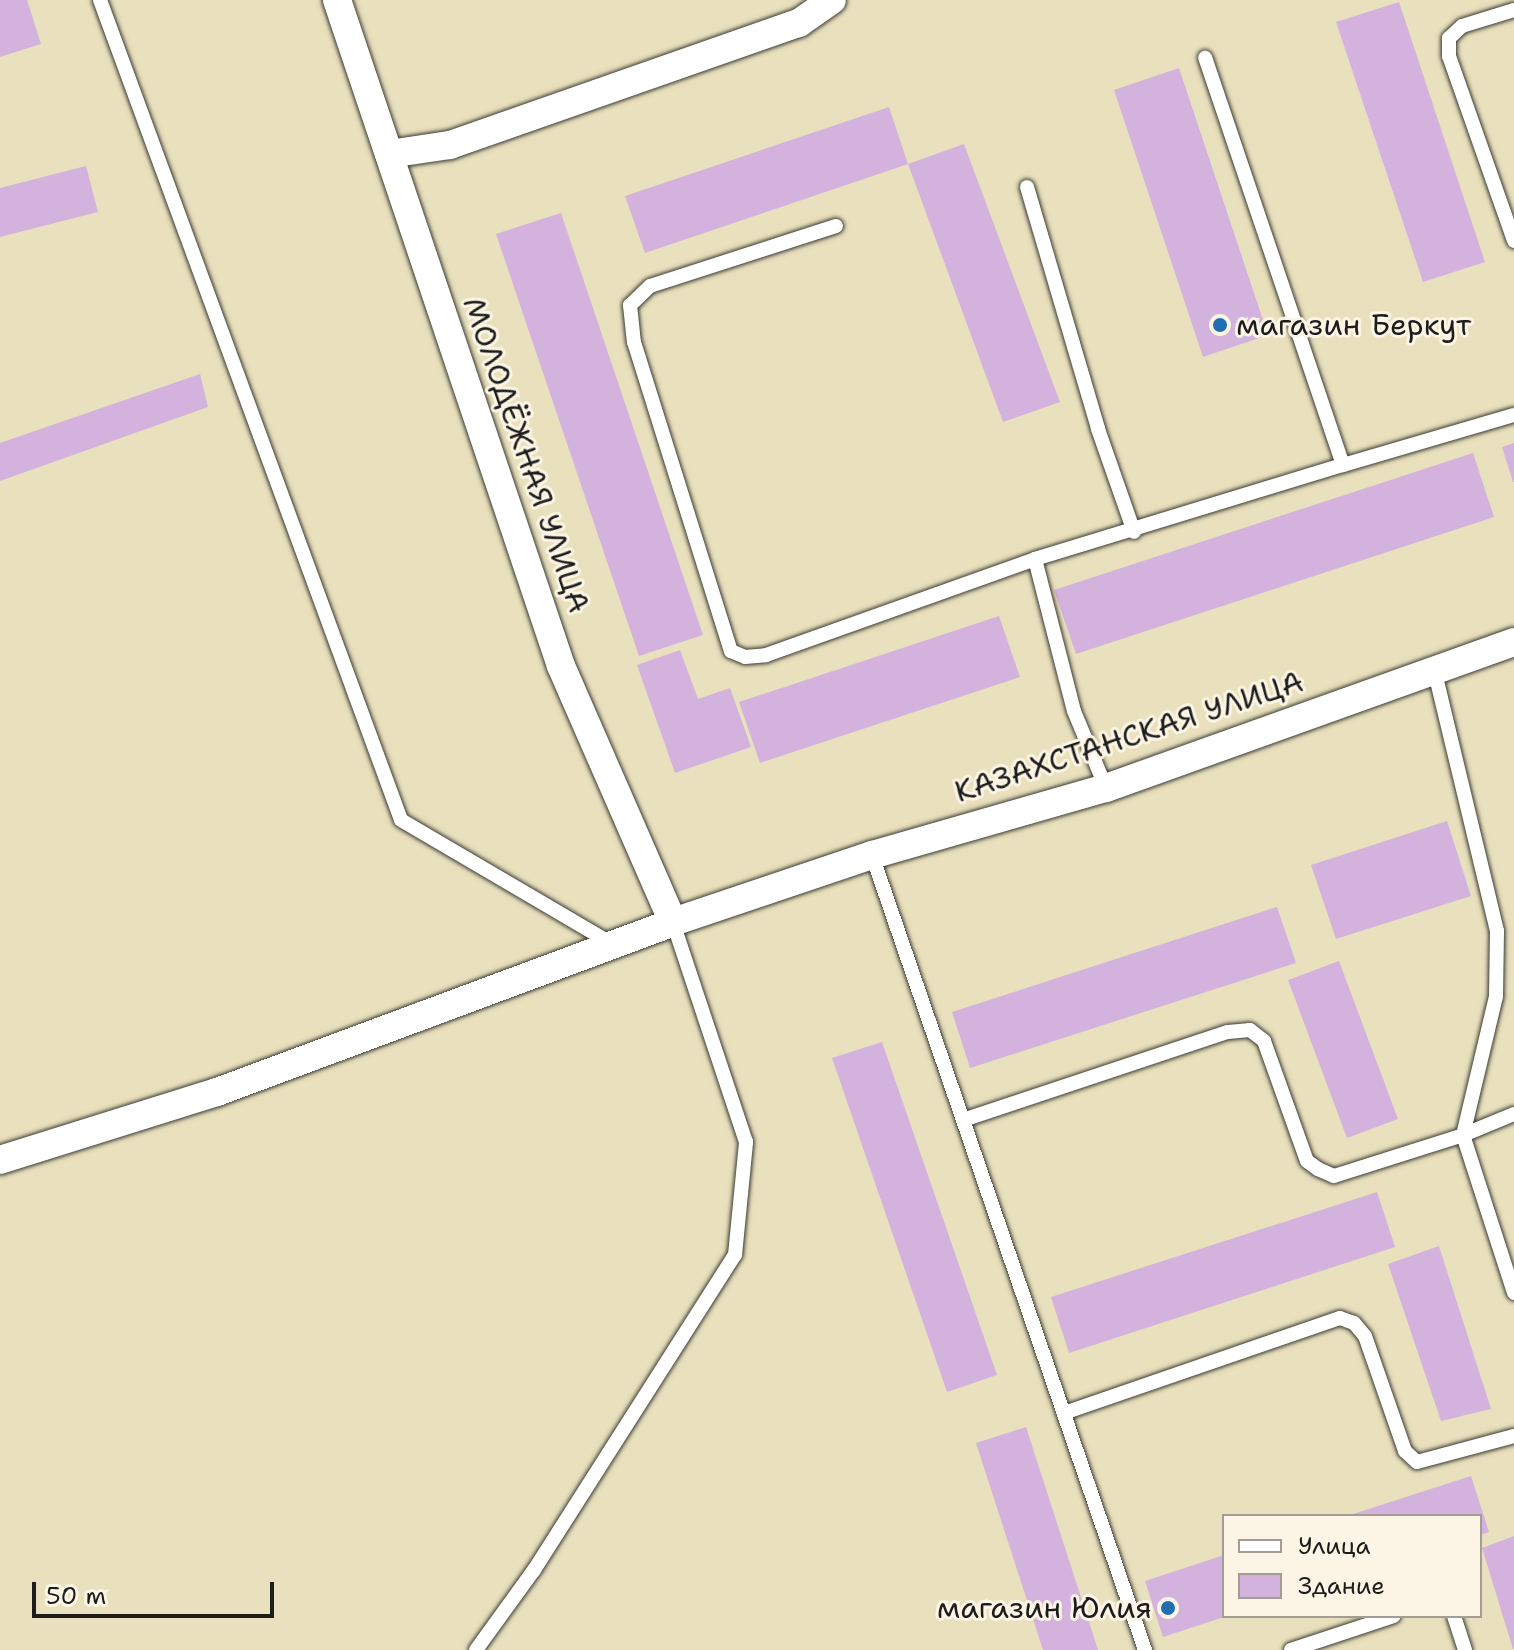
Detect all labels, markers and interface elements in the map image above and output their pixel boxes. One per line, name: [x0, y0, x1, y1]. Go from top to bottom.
street label: МОЛОДЁЖНАЯ УЛИЦА: [455, 292, 597, 618]
place label: магазин Беркут: [1236, 307, 1471, 343]
marker: магазин Беркут: [1211, 316, 1229, 334]
street label: КАЗАХСТАНСКАЯ УЛИЦА: [950, 664, 1308, 810]
legend: [1222, 1514, 1482, 1618]
text: Улица: [1298, 1530, 1371, 1562]
scale bar: [36, 1566, 278, 1616]
text: Здание: [1298, 1570, 1385, 1602]
text: 50 m: [46, 1580, 106, 1612]
place label: магазин Юлия: [937, 1590, 1152, 1626]
marker: магазин Юлия: [1159, 1599, 1177, 1617]

